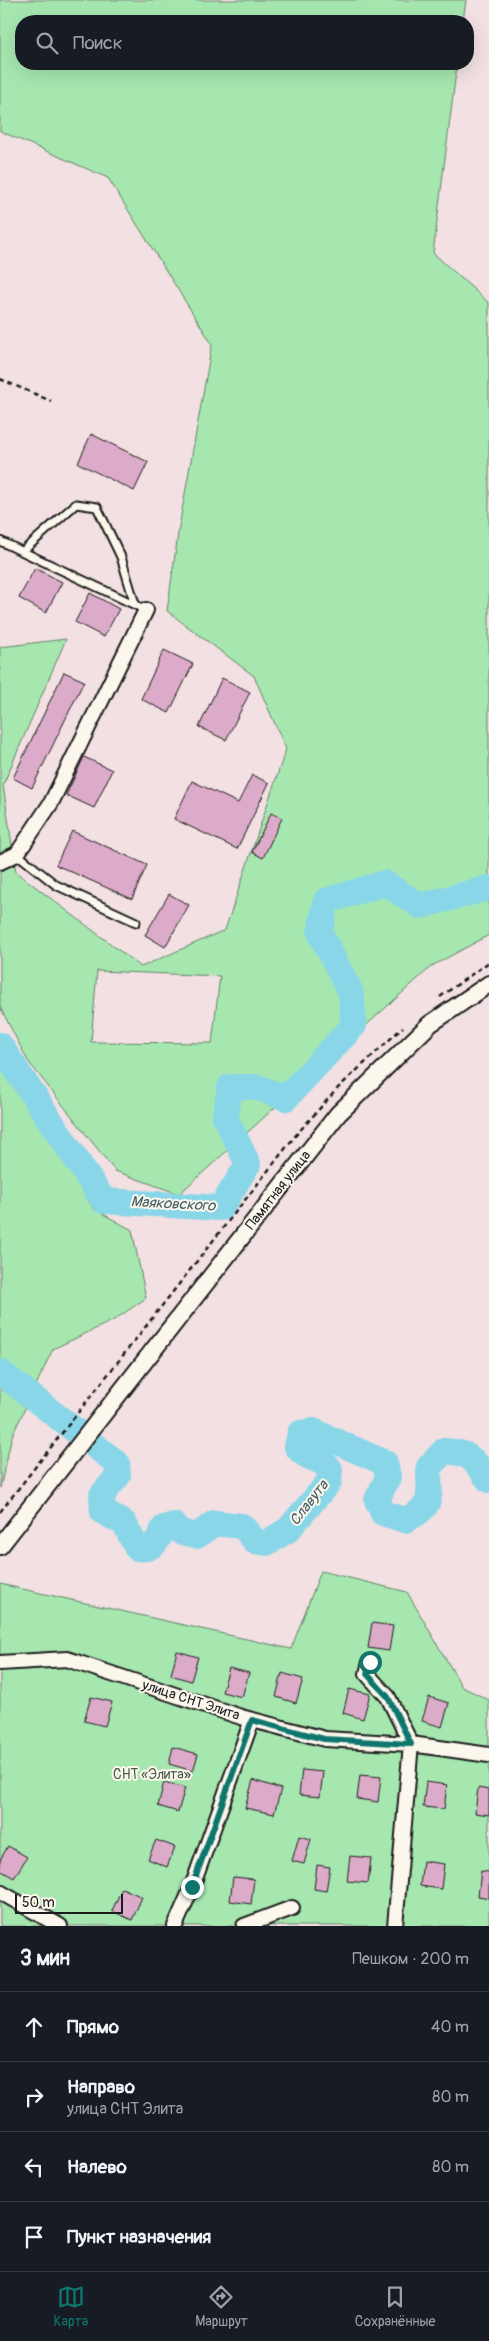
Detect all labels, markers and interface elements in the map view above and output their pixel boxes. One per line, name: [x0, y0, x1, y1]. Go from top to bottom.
search box: [15, 15, 474, 70]
icon: search: [33, 29, 61, 57]
text: Поиск: [73, 31, 123, 55]
street label: Памятная улица: [242, 1147, 314, 1233]
water label: Маяковского: [130, 1192, 217, 1216]
water label: Славута: [285, 1476, 333, 1529]
route start: [359, 1651, 382, 1674]
street label: улица СНТ Элита: [139, 1676, 242, 1724]
park label: СНТ «Элита»: [113, 1766, 191, 1783]
route end: [181, 1876, 204, 1899]
scale bar: [15, 1891, 122, 1914]
text: 50 m: [22, 1894, 55, 1911]
text: 3 мин: [20, 1945, 70, 1972]
text: Пешком · 200 m: [352, 1949, 469, 1969]
icon: ahead: [20, 2013, 48, 2041]
text: Прямо: [67, 2015, 119, 2039]
text: 40 m: [431, 2017, 469, 2037]
text: Направо: [67, 2075, 135, 2099]
icon: right: [20, 2083, 48, 2111]
text: 80 m: [432, 2087, 469, 2107]
text: улица СНТ Элита: [67, 2099, 183, 2119]
icon: left: [20, 2153, 48, 2181]
text: Налево: [67, 2155, 127, 2179]
text: 80 m: [432, 2157, 469, 2177]
icon: arrive: [20, 2223, 48, 2251]
text: Пункт назначения: [67, 2225, 211, 2249]
tab: Карта: [53, 2283, 88, 2330]
tab: Маршрут: [195, 2283, 248, 2330]
tab: Сохранённые: [355, 2283, 436, 2330]

